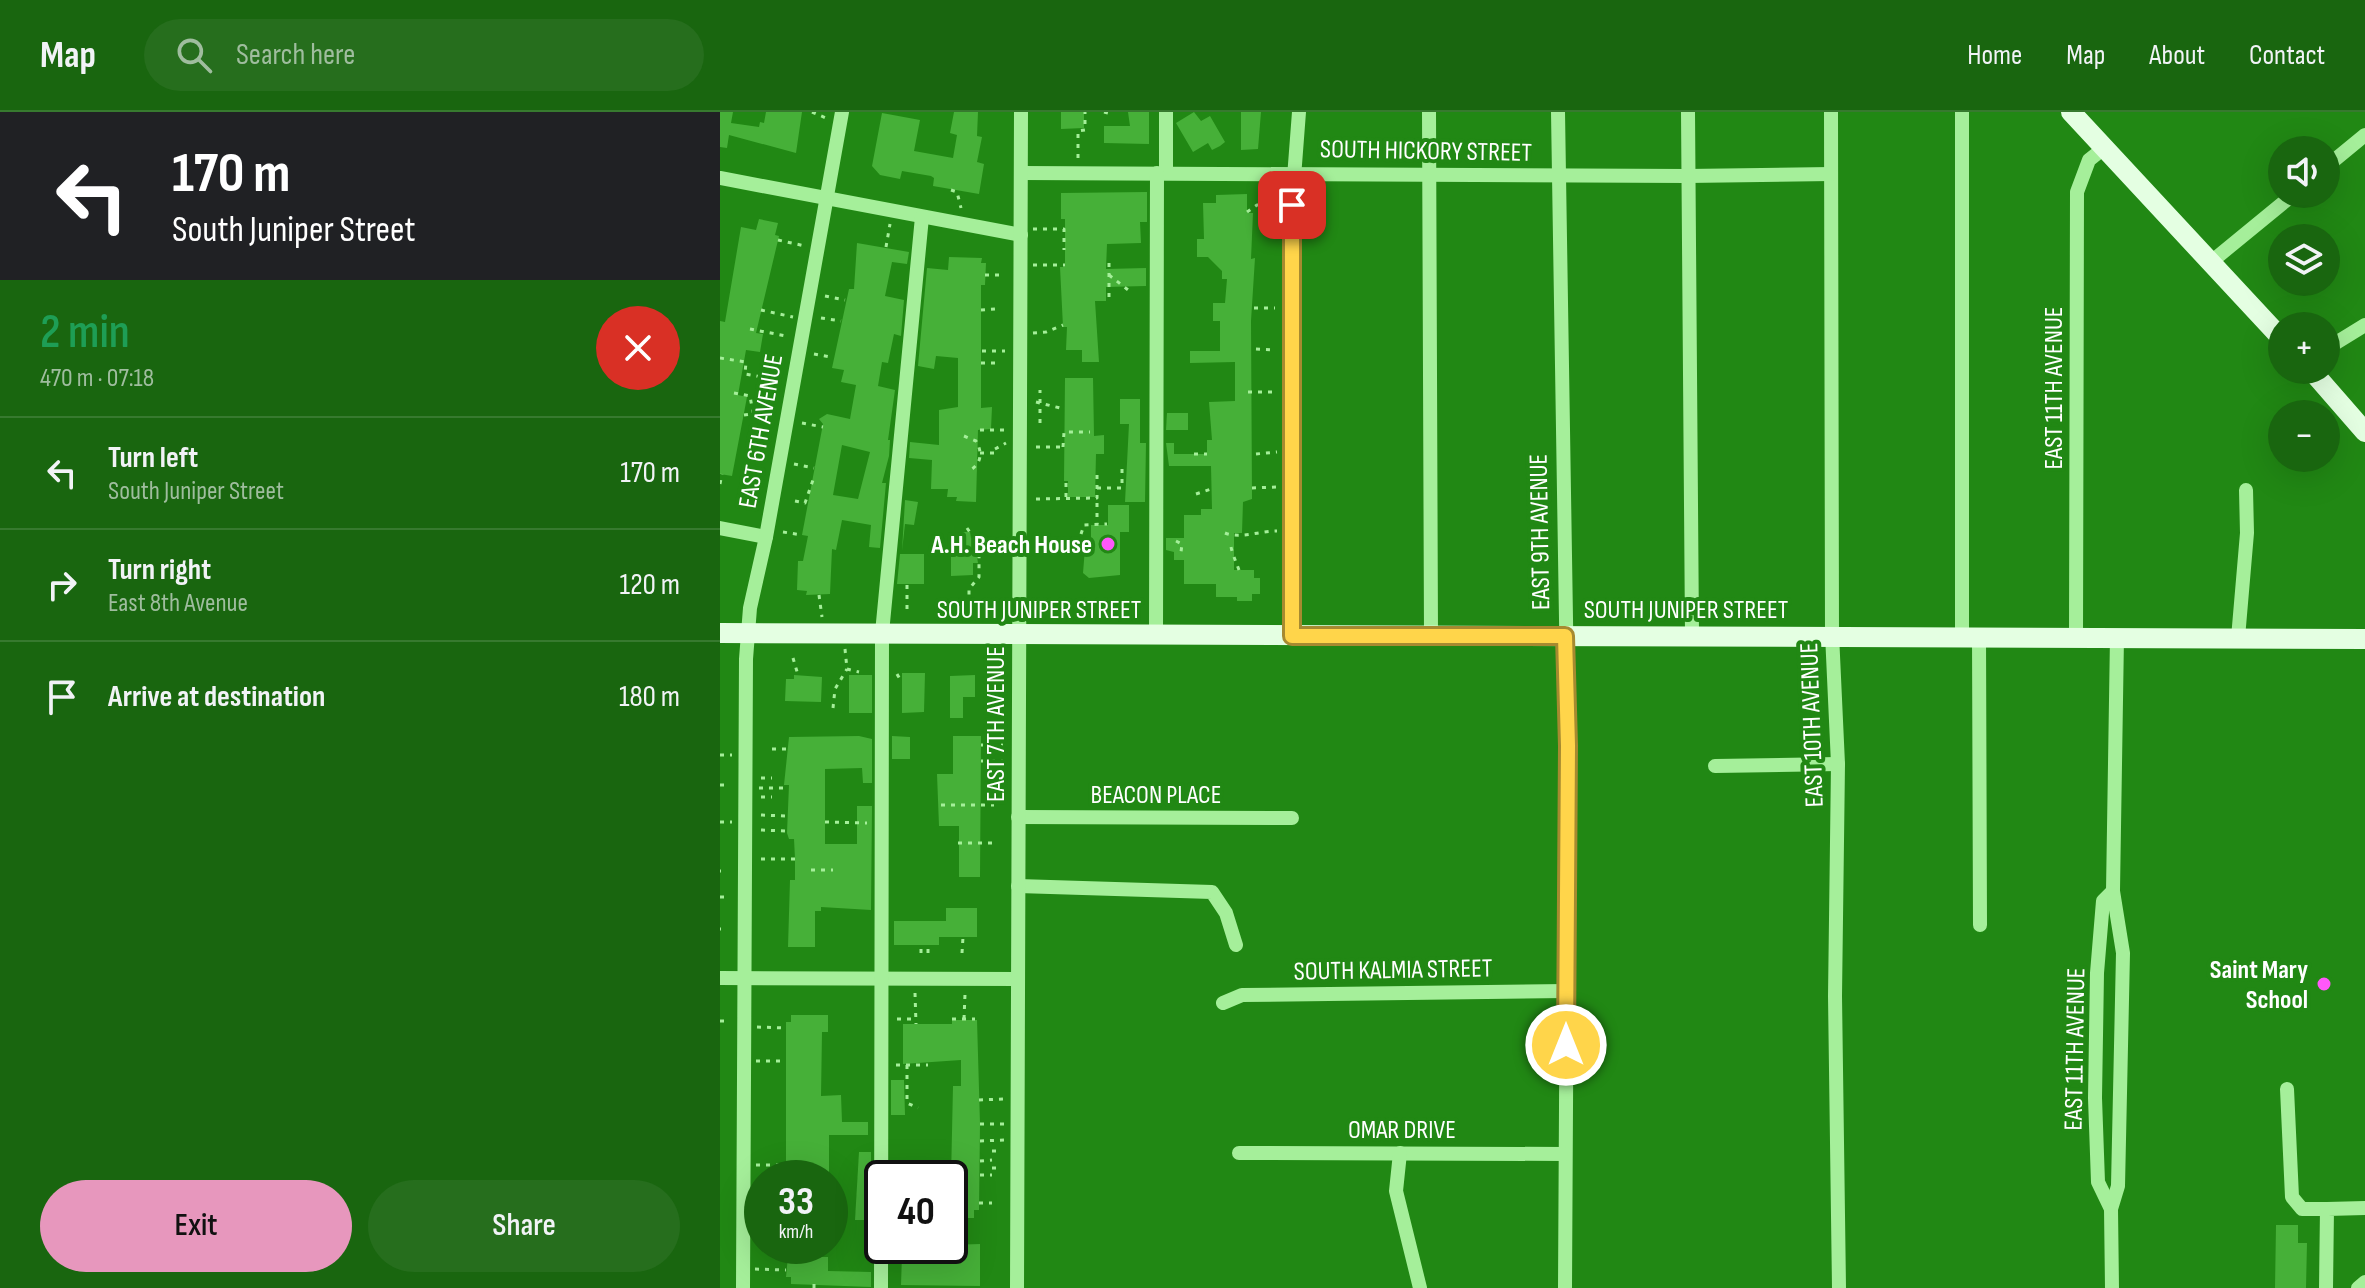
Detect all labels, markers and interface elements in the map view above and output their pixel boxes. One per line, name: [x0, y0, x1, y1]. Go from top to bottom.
search box: [144, 19, 704, 91]
text: Map: [40, 33, 96, 78]
icon: search: [172, 33, 216, 77]
text: Search here: [236, 37, 355, 73]
text: Home: [1967, 39, 2022, 72]
text: Map: [2066, 39, 2105, 72]
text: About: [2149, 39, 2205, 72]
text: Contact: [2249, 39, 2325, 72]
street label: SOUTH HICKORY STREET: [1320, 134, 1532, 169]
map controls: [2268, 136, 2340, 472]
button: sound: [2268, 136, 2340, 208]
text: 170 m: [172, 141, 290, 208]
icon: left: [40, 144, 144, 248]
pin: [1258, 171, 1326, 239]
icon: arrive: [1270, 183, 1314, 227]
text: South Juniper Street: [172, 209, 415, 252]
button: layers: [2268, 224, 2340, 296]
text: 2 min: [40, 304, 130, 361]
button: close: [596, 306, 680, 390]
street label: EAST 11TH AVENUE: [2039, 307, 2070, 470]
button: +: [2268, 312, 2340, 384]
street label: EAST 6TH AVENUE: [733, 352, 790, 511]
text: 470 m · 07:18: [40, 363, 154, 394]
button: −: [2268, 400, 2340, 472]
text: Turn left: [108, 440, 198, 476]
icon: left: [40, 451, 84, 495]
street label: EAST 9TH AVENUE: [1524, 454, 1557, 610]
text: 170 m: [620, 455, 680, 491]
text: South Juniper Street: [108, 476, 284, 507]
place label: A.H. Beach House: [930, 530, 1092, 561]
marker: A.H. Beach House: [1099, 535, 1117, 553]
text: Turn right: [108, 552, 211, 588]
icon: right: [40, 563, 84, 607]
text: 120 m: [619, 567, 680, 603]
text: East 8th Avenue: [108, 588, 248, 619]
street label: SOUTH JUNIPER STREET: [937, 595, 1141, 626]
street label: SOUTH JUNIPER STREET: [1584, 595, 1788, 626]
street label: EAST 10TH AVENUE: [1794, 642, 1831, 808]
street label: EAST 7TH AVENUE: [981, 646, 1012, 802]
icon: arrive: [40, 675, 84, 719]
text: Arrive at destination: [108, 679, 325, 715]
text: 180 m: [619, 679, 680, 715]
street label: BEACON PLACE: [1091, 780, 1221, 811]
street label: SOUTH KALMIA STREET: [1293, 953, 1493, 988]
place label: Saint Mary School: [2210, 955, 2308, 1016]
street label: EAST 11TH AVENUE: [2059, 967, 2092, 1131]
marker: Saint Mary School: [2315, 975, 2333, 993]
position arrow: [1524, 1003, 1608, 1087]
street label: OMAR DRIVE: [1348, 1115, 1456, 1146]
speed limit sign: 40: [864, 1160, 968, 1264]
text: 33: [778, 1178, 814, 1226]
button: Exit: [40, 1180, 352, 1272]
button: Share: [368, 1180, 680, 1272]
text: km/h: [779, 1220, 813, 1244]

